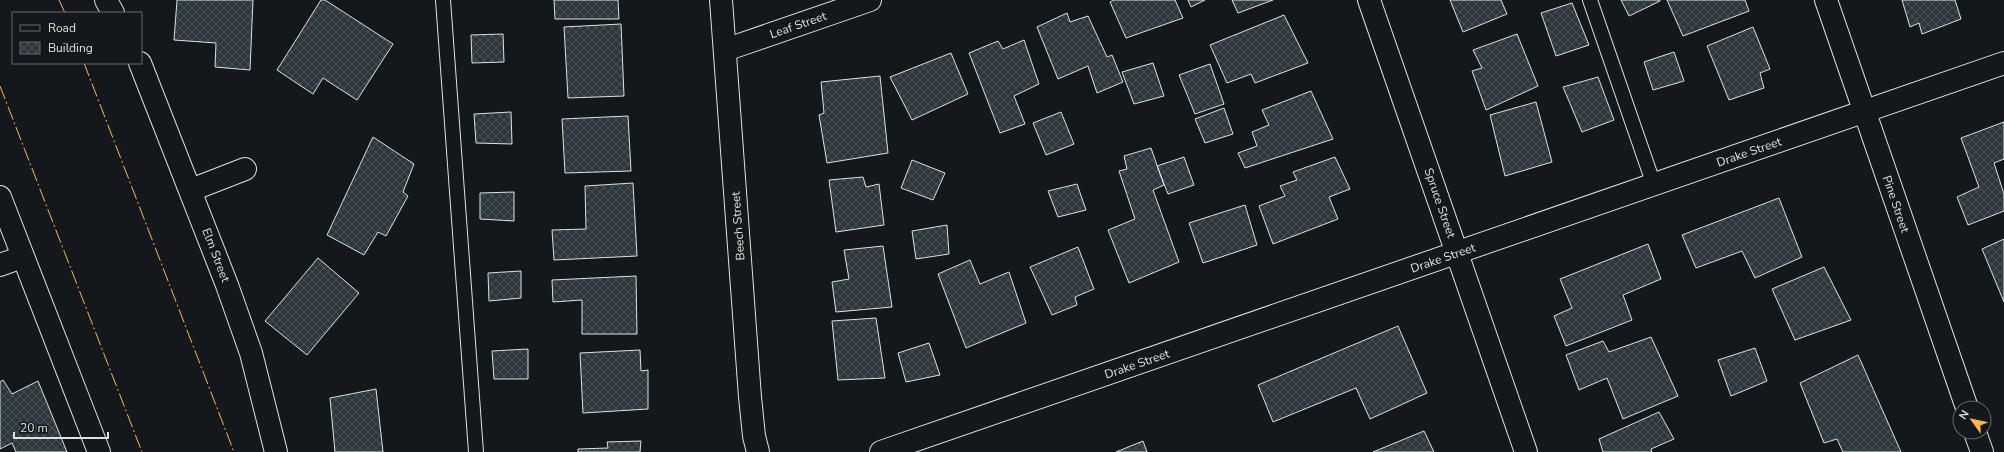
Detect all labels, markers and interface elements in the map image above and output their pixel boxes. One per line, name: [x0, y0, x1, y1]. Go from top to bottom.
street label: Leaf Street: [767, 8, 829, 42]
legend: [12, 12, 142, 64]
text: Road: [48, 20, 76, 36]
text: Building: [48, 40, 93, 56]
street label: Drake Street: [1714, 133, 1784, 171]
street label: Spruce Street: [1421, 166, 1460, 241]
street label: Pine Street: [1879, 173, 1913, 235]
street label: Beech Street: [728, 190, 748, 261]
street label: Elm Street: [198, 226, 234, 285]
street label: Drake Street: [1408, 239, 1478, 277]
street label: Drake Street: [1102, 345, 1172, 383]
north arrow: [1952, 400, 1992, 440]
text: N: [1956, 407, 1973, 422]
scale bar: [14, 414, 108, 440]
text: 20 m: [20, 420, 48, 436]

